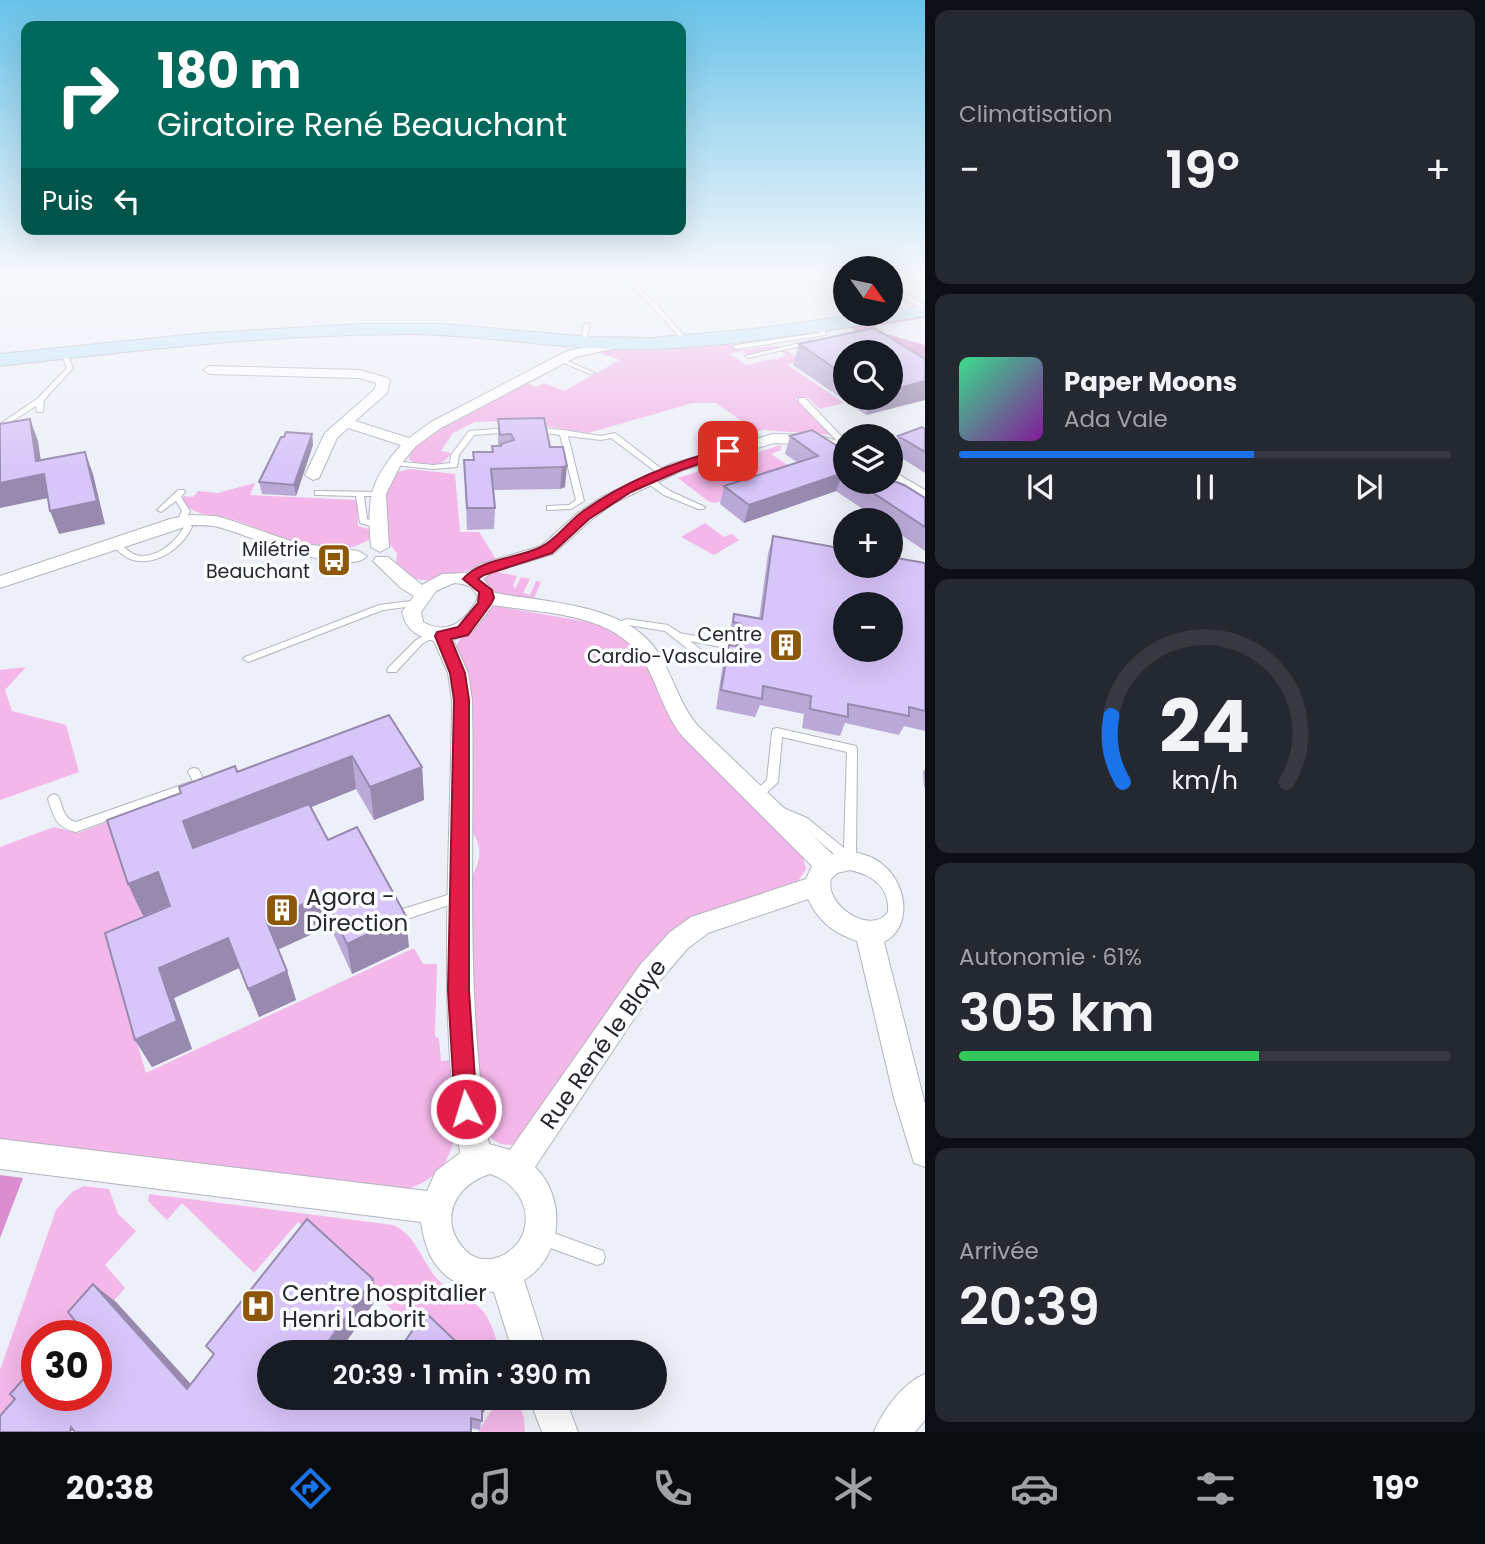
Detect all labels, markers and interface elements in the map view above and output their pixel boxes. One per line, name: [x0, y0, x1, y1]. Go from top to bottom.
text: 180 m: [157, 37, 301, 105]
icon: right: [42, 49, 133, 140]
text: Climatisation: [959, 98, 1112, 130]
text: Giratoire René Beauchant: [157, 102, 567, 147]
text: 19°: [1165, 133, 1240, 206]
text: −: [959, 143, 980, 196]
text: +: [1425, 143, 1451, 196]
icon: left: [108, 182, 146, 220]
text: Puis: [42, 183, 94, 219]
north arrow: [833, 256, 903, 326]
map controls: [833, 256, 903, 662]
button: search: [833, 340, 903, 410]
text: Paper Moons: [1064, 364, 1237, 400]
text: Ada Vale: [1064, 403, 1168, 435]
pin: [698, 421, 758, 481]
button: layers: [833, 424, 903, 494]
icon: arrive: [709, 432, 747, 470]
icon: previous: [1022, 468, 1060, 506]
icon: pause: [1186, 468, 1224, 506]
icon: next: [1350, 468, 1388, 506]
button: +: [833, 508, 903, 578]
place label: Milétrie Beauchant: [206, 536, 310, 585]
bus stop icon: Milétrie Beauchant: [315, 541, 353, 579]
button: −: [833, 592, 903, 662]
place label: Centre Cardio-Vasculaire: [587, 621, 762, 670]
building icon: Centre Cardio-Vasculaire: [767, 626, 805, 664]
text: 24: [1160, 676, 1250, 777]
text: km/h: [1172, 763, 1238, 798]
place label: Agora - Direction: [306, 881, 408, 939]
building icon: Agora - Direction: [263, 891, 301, 929]
text: Autonomie · 61%: [959, 941, 1142, 973]
street label: Rue René le Blaye: [532, 952, 674, 1136]
text: 305 km: [959, 976, 1154, 1049]
position arrow: [429, 1072, 503, 1146]
text: Arrivée: [959, 1235, 1039, 1267]
text: 20:39: [959, 1270, 1100, 1343]
place label: Centre hospitalier Henri Laborit: [282, 1277, 487, 1335]
hospital icon: Centre hospitalier Henri Laborit: [239, 1287, 277, 1325]
speed limit sign: 30: [21, 1320, 112, 1411]
text: 20:39 · 1 min · 390 m: [333, 1357, 591, 1393]
icon: directions: [286, 1464, 335, 1513]
icon: music: [467, 1464, 516, 1513]
icon: phone: [648, 1464, 697, 1513]
icon: climate: [829, 1464, 878, 1513]
icon: car: [1010, 1464, 1059, 1513]
icon: filters: [1191, 1464, 1240, 1513]
text: 20:38: [66, 1465, 154, 1510]
text: 19°: [1372, 1465, 1419, 1510]

